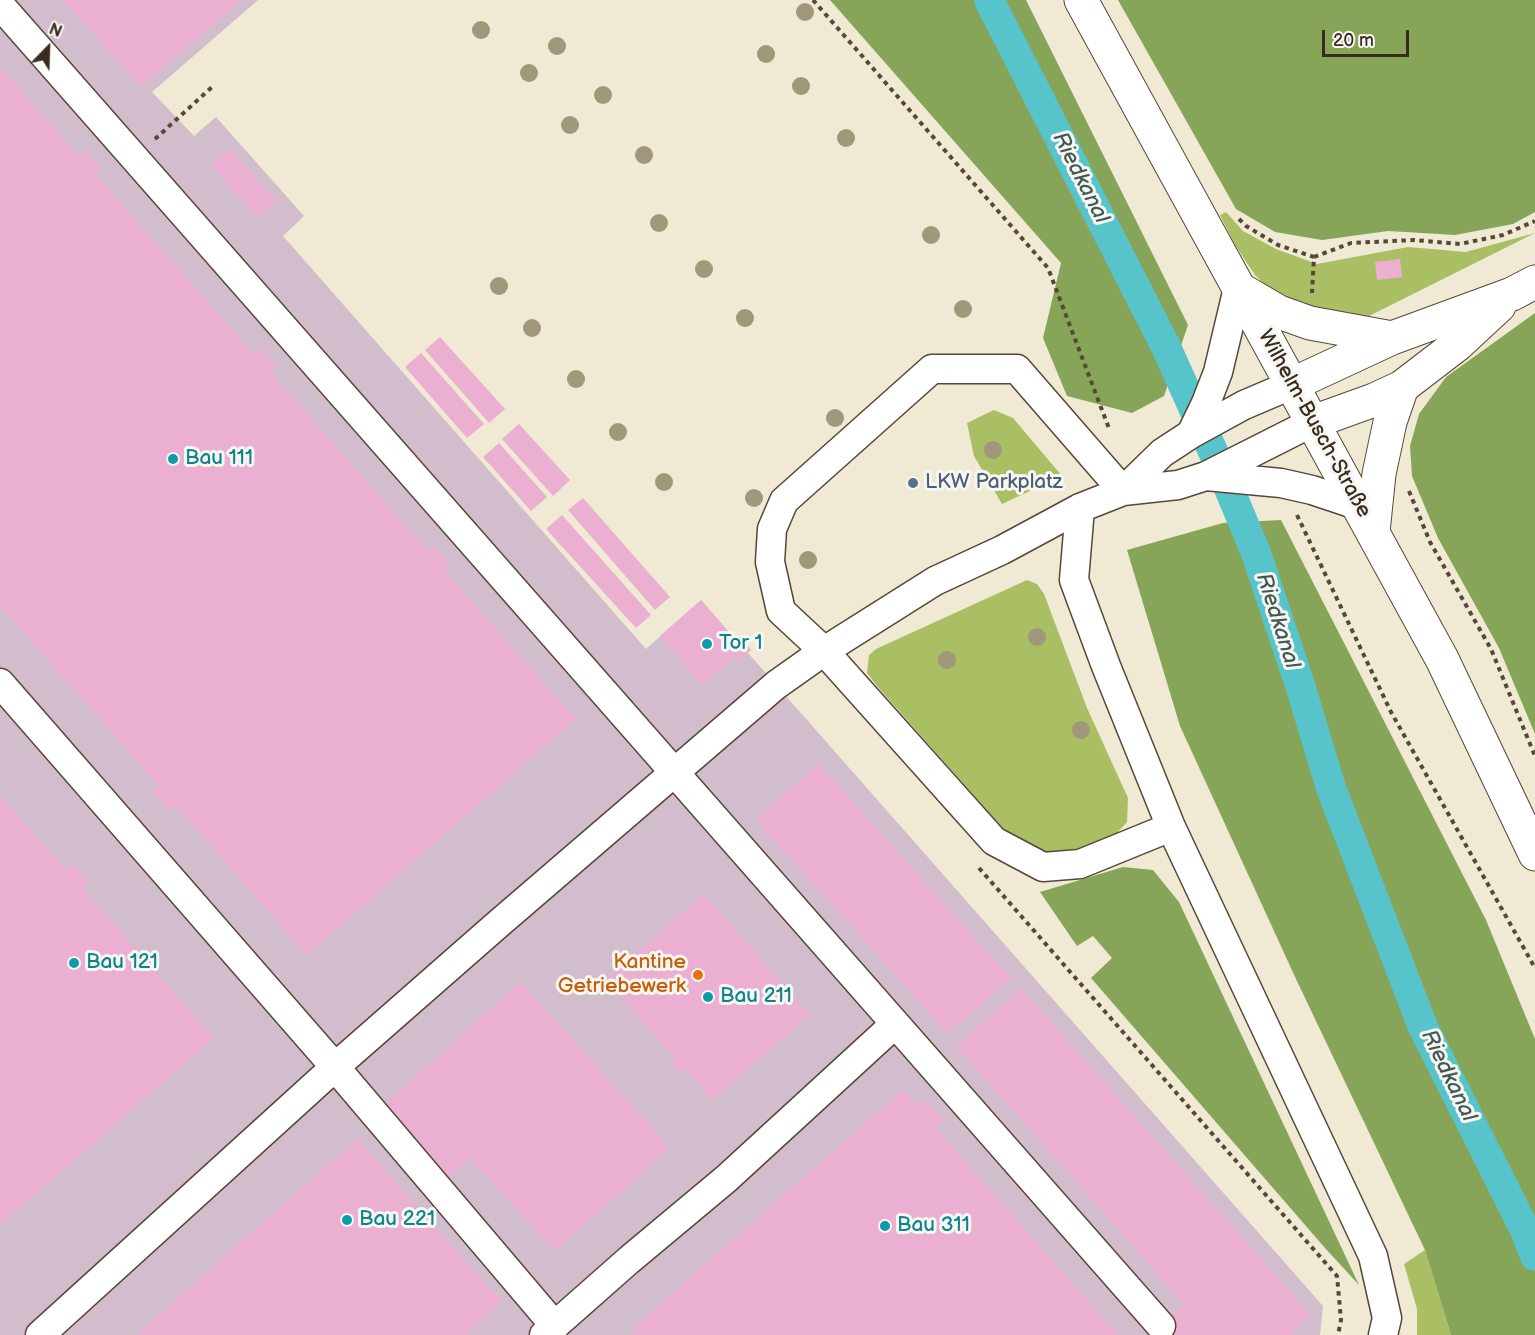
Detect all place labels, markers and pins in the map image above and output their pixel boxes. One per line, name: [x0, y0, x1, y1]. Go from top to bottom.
place label: Bau 111: [185, 446, 253, 472]
marker: Bau 111: [166, 452, 180, 466]
place label: LKW Parkplatz: [925, 470, 1063, 496]
marker: LKW Parkplatz: [906, 476, 920, 490]
place label: Tor 1: [719, 631, 763, 657]
marker: Tor 1: [700, 637, 714, 651]
place label: Bau 121: [86, 950, 158, 976]
place label: Kantine Getriebewerk: [558, 950, 686, 1000]
marker: Bau 121: [67, 956, 81, 970]
marker: Kantine Getriebewerk: [691, 968, 705, 982]
place label: Bau 211: [720, 984, 792, 1010]
marker: Bau 211: [701, 990, 715, 1004]
place label: Bau 221: [359, 1207, 435, 1233]
marker: Bau 221: [340, 1213, 354, 1227]
place label: Bau 311: [897, 1213, 970, 1239]
marker: Bau 311: [878, 1219, 892, 1233]

